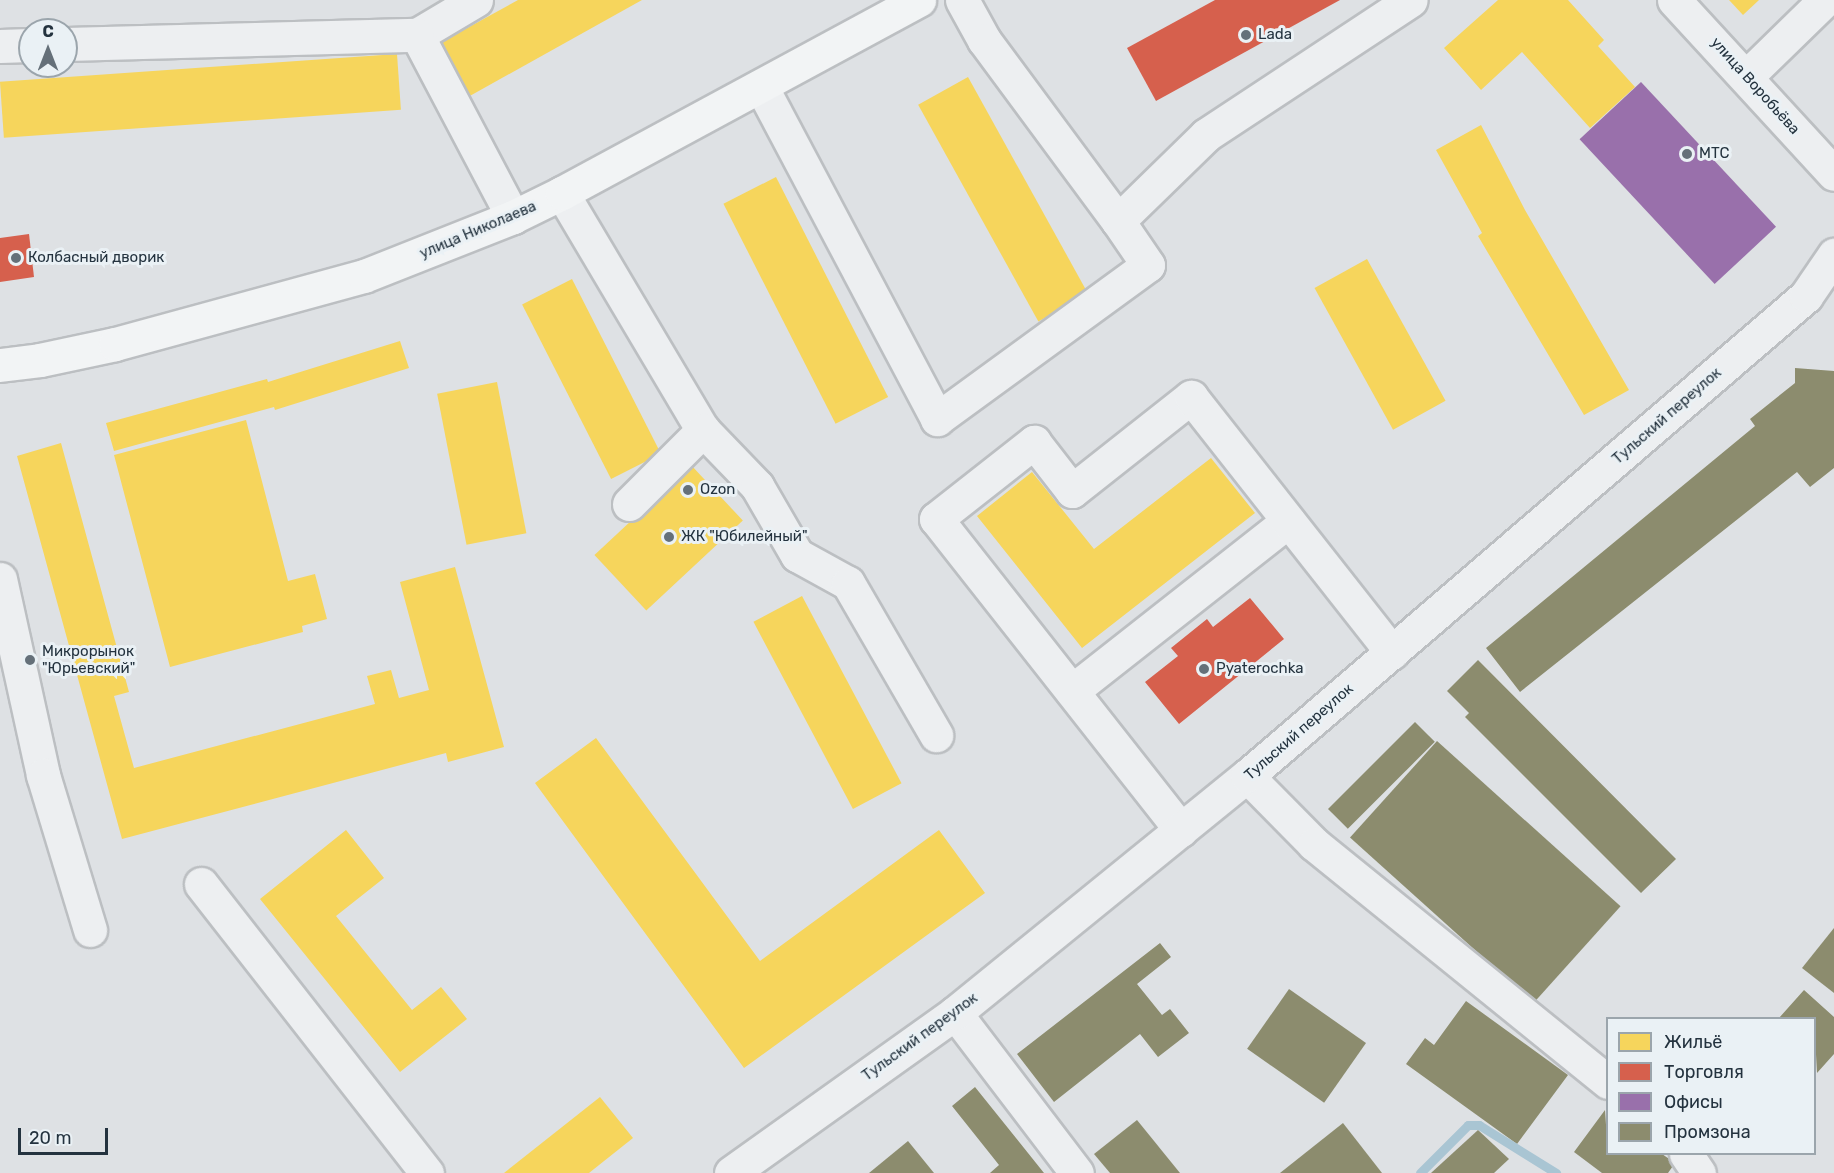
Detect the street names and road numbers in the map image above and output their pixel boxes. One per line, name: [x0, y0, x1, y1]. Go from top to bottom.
street label: улица Воробьёва: [1707, 34, 1803, 138]
street label: улица Николаева: [417, 197, 539, 263]
street label: Тульский переулок: [1609, 364, 1725, 468]
street label: Тульский переулок: [1241, 680, 1357, 784]
street label: Тульский переулок: [859, 989, 981, 1085]

